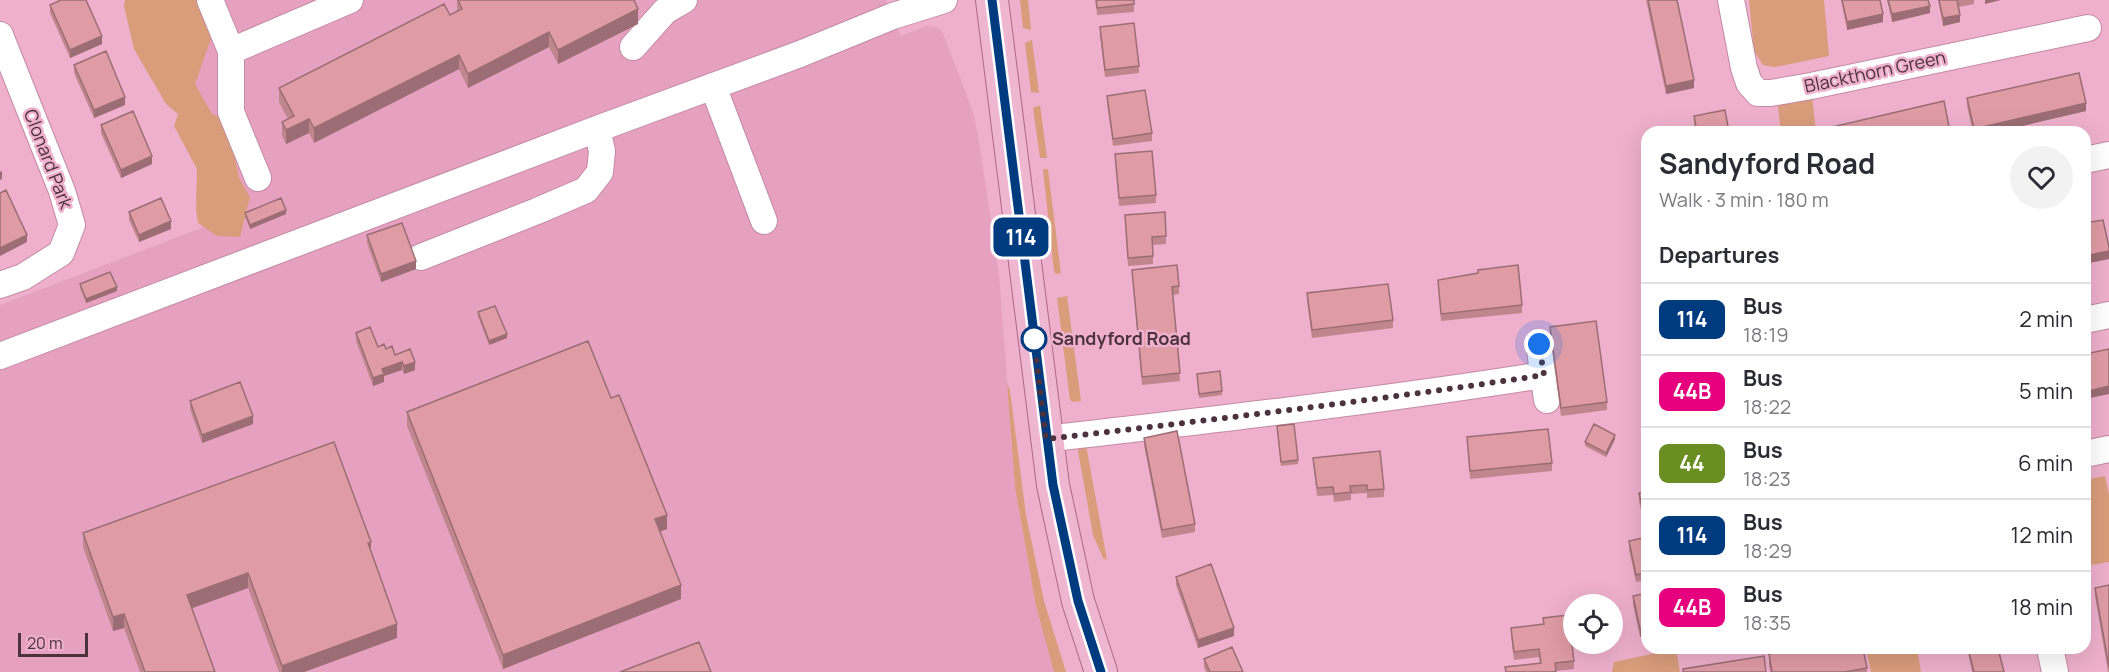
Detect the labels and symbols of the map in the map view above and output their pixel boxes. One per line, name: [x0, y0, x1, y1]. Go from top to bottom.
street label: Blackthorn Green: [1802, 44, 1948, 98]
street label: Clonard Park: [19, 105, 79, 213]
line badge: 114: [986, 218, 1056, 256]
marker: Sandyford Road: [1021, 326, 1047, 352]
place label: Sandyford Road: [1052, 326, 1191, 350]
your location: [1524, 329, 1554, 359]
scale bar: [18, 630, 88, 658]

